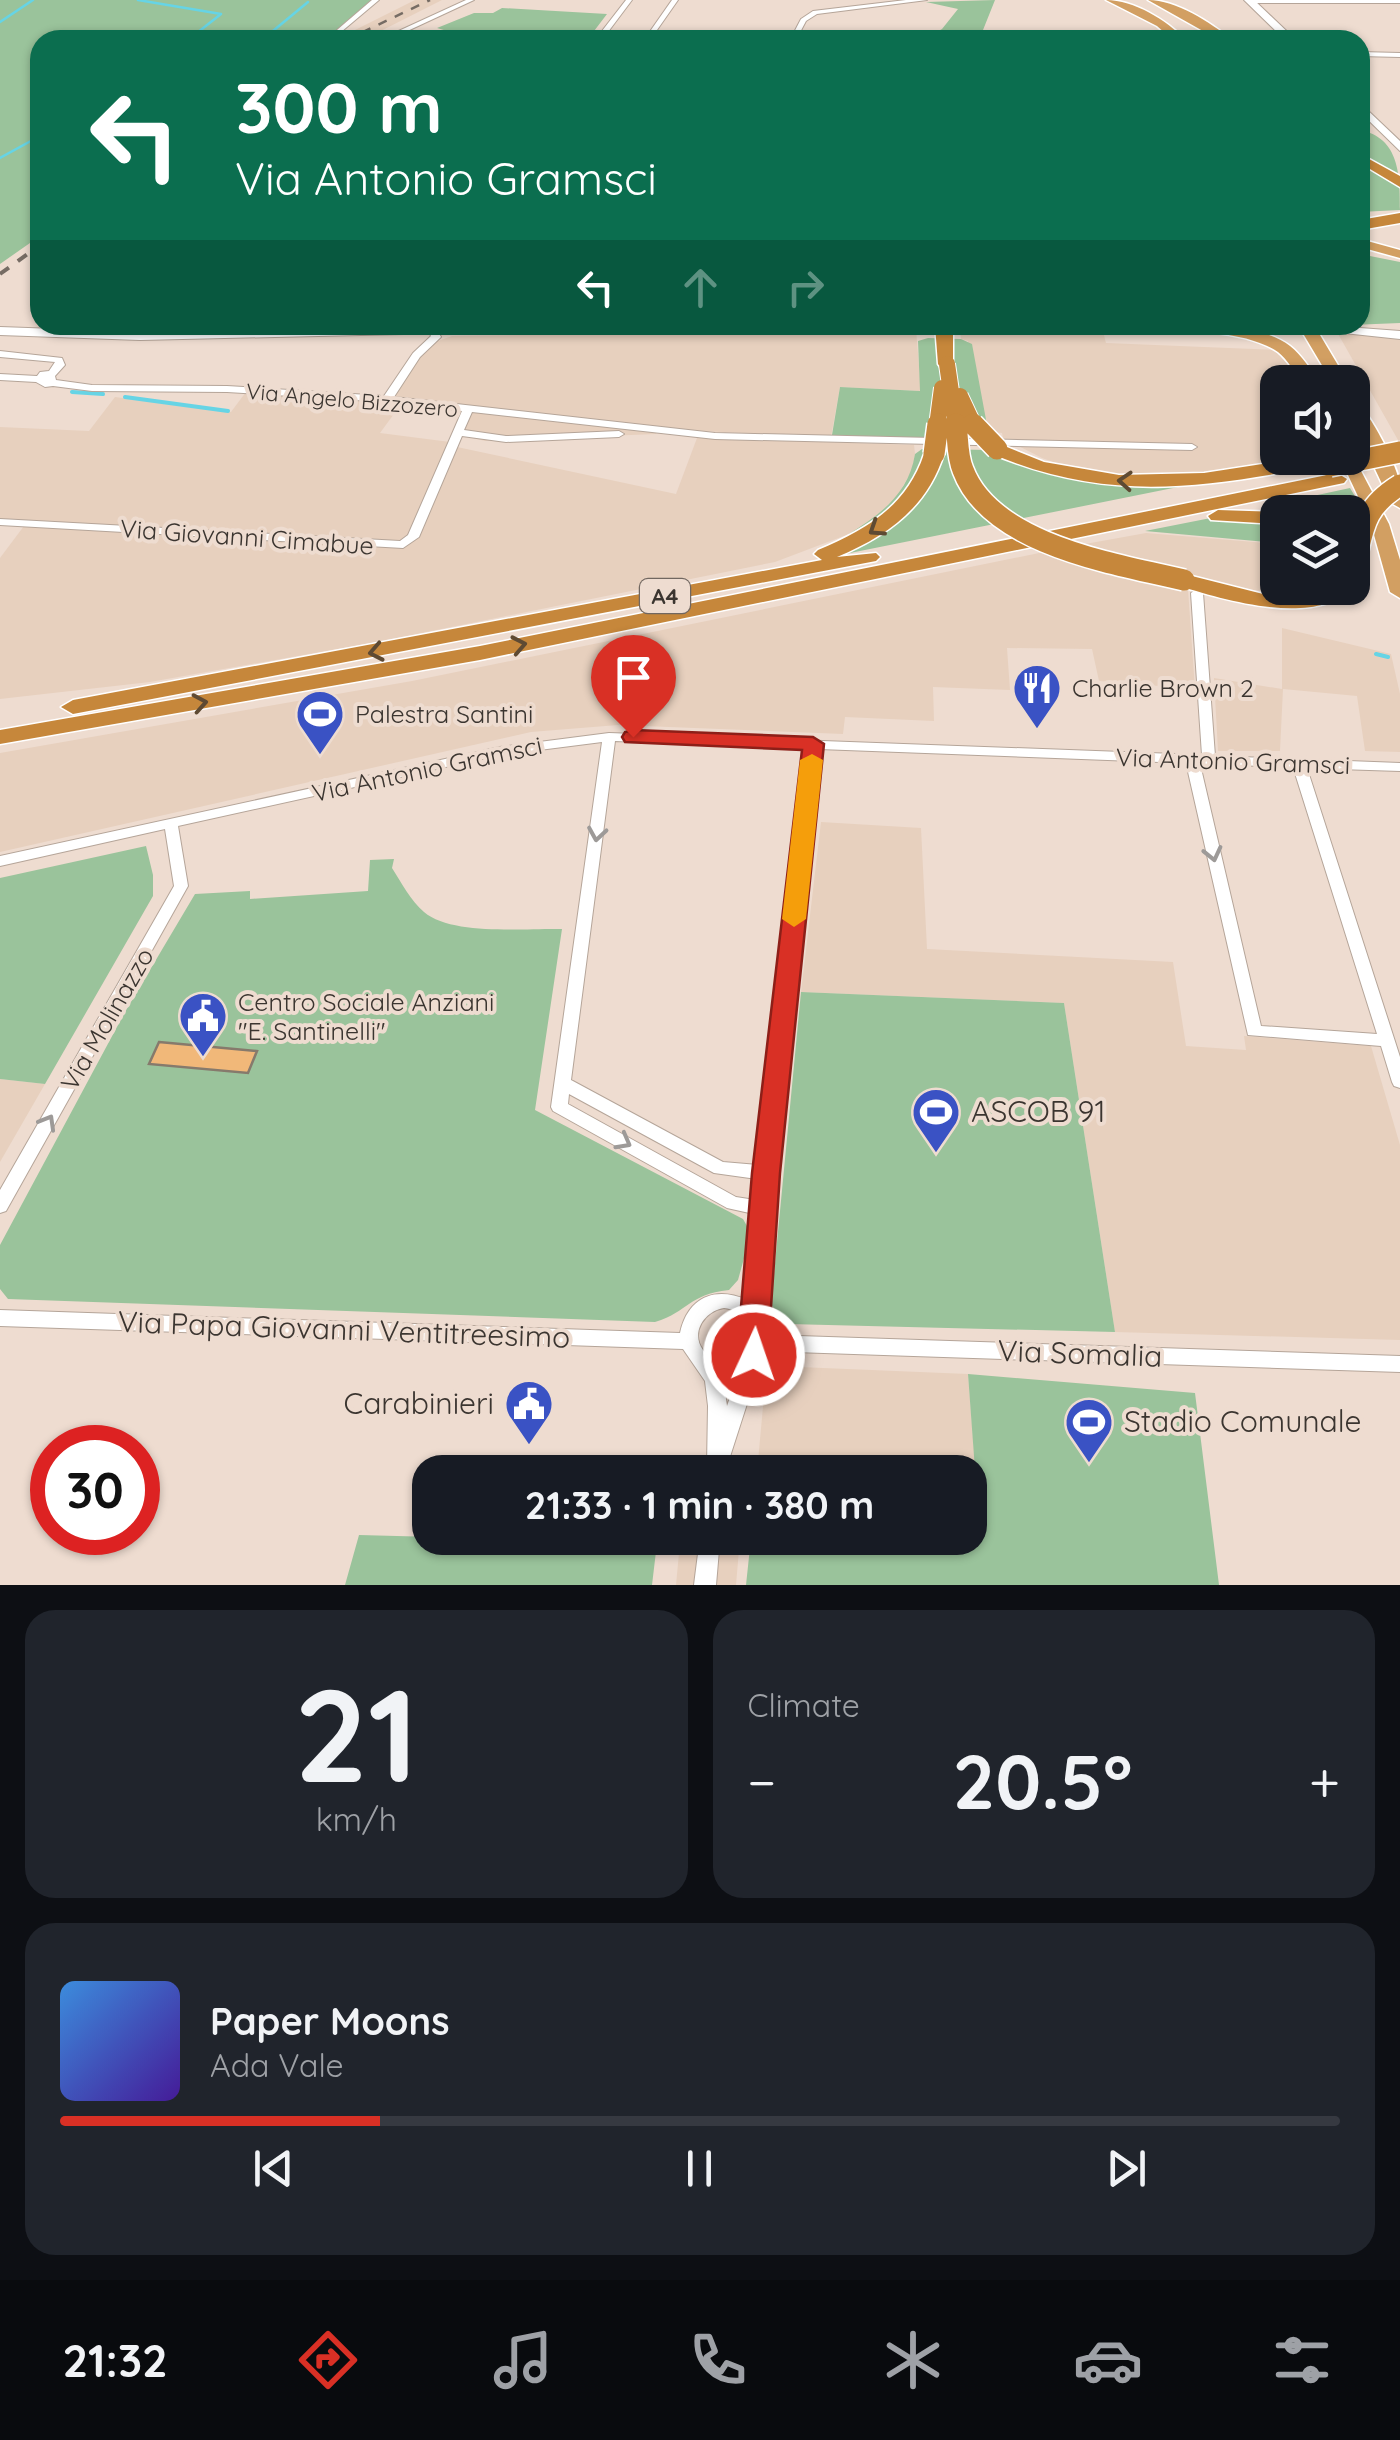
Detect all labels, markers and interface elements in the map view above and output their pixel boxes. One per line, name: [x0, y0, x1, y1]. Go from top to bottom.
text: 300 m: [235, 63, 443, 151]
icon: left: [70, 70, 200, 200]
text: Via Antonio Gramsci: [235, 150, 657, 206]
icon: left: [568, 260, 623, 315]
icon: ahead: [673, 260, 728, 315]
icon: right: [778, 260, 833, 315]
map controls: [1260, 365, 1370, 605]
button: sound: [1260, 365, 1370, 475]
street label: Via Angelo Bizzozero: [245, 377, 459, 423]
one-way arrow: [1117, 471, 1133, 492]
button: layers: [1260, 495, 1370, 605]
street label: Via Giovanni Cimabue: [119, 512, 375, 561]
one-way arrow: [869, 516, 887, 535]
road number: A4: [640, 579, 690, 613]
pin: [591, 635, 676, 738]
one-way arrow: [511, 636, 528, 657]
one-way arrow: [367, 641, 384, 662]
icon: arrive: [606, 650, 661, 705]
restaurant icon: Charlie Brown 2: [1011, 662, 1063, 730]
place label: Charlie Brown 2: [1072, 672, 1254, 703]
sports icon: Palestra Santini: [294, 688, 346, 756]
one-way arrow: [191, 693, 208, 714]
place label: Palestra Santini: [355, 698, 533, 729]
street label: Via Antonio Gramsci: [309, 729, 545, 808]
street label: Via Antonio Gramsci: [1115, 741, 1351, 780]
one-way arrow: [587, 825, 608, 842]
one-way arrow: [1201, 846, 1222, 863]
street label: Via Molinazzo: [53, 942, 160, 1095]
place label: Centro Sociale Anziani "E. Santinelli": [238, 986, 494, 1046]
public building icon: Centro Sociale Anziani "E. Santinelli": [177, 990, 229, 1058]
sports icon: ASCOB 91: [910, 1086, 962, 1154]
place label: ASCOB 91: [971, 1092, 1106, 1130]
one-way arrow: [36, 1115, 56, 1133]
one-way arrow: [613, 1130, 631, 1150]
street label: Via Papa Giovanni Ventitreesimo: [117, 1302, 571, 1356]
position arrow: [702, 1303, 806, 1407]
street label: Via Somalia: [997, 1331, 1163, 1375]
public building icon: Carabinieri: [503, 1378, 555, 1446]
place label: Carabinieri: [344, 1384, 494, 1422]
sports icon: Stadio Comunale: [1063, 1396, 1115, 1464]
place label: Stadio Comunale: [1124, 1402, 1361, 1440]
speed limit sign: 30: [30, 1425, 160, 1555]
text: 21:33 · 1 min · 380 m: [525, 1481, 874, 1529]
text: 21: [294, 1652, 419, 1815]
text: Climate: [748, 1685, 860, 1725]
text: 20.5°: [953, 1734, 1133, 1828]
text: −: [748, 1747, 776, 1816]
text: +: [1309, 1747, 1340, 1816]
text: km/h: [316, 1799, 397, 1839]
text: Paper Moons: [210, 1997, 450, 2045]
text: Ada Vale: [210, 2045, 344, 2085]
icon: previous: [246, 2141, 301, 2196]
icon: pause: [672, 2141, 727, 2196]
icon: next: [1099, 2141, 1154, 2196]
icon: directions: [293, 2325, 363, 2395]
icon: music: [488, 2325, 558, 2395]
icon: phone: [683, 2325, 753, 2395]
icon: climate: [878, 2325, 948, 2395]
icon: car: [1073, 2325, 1143, 2395]
icon: filters: [1267, 2325, 1337, 2395]
text: 21:32: [62, 2332, 168, 2388]

